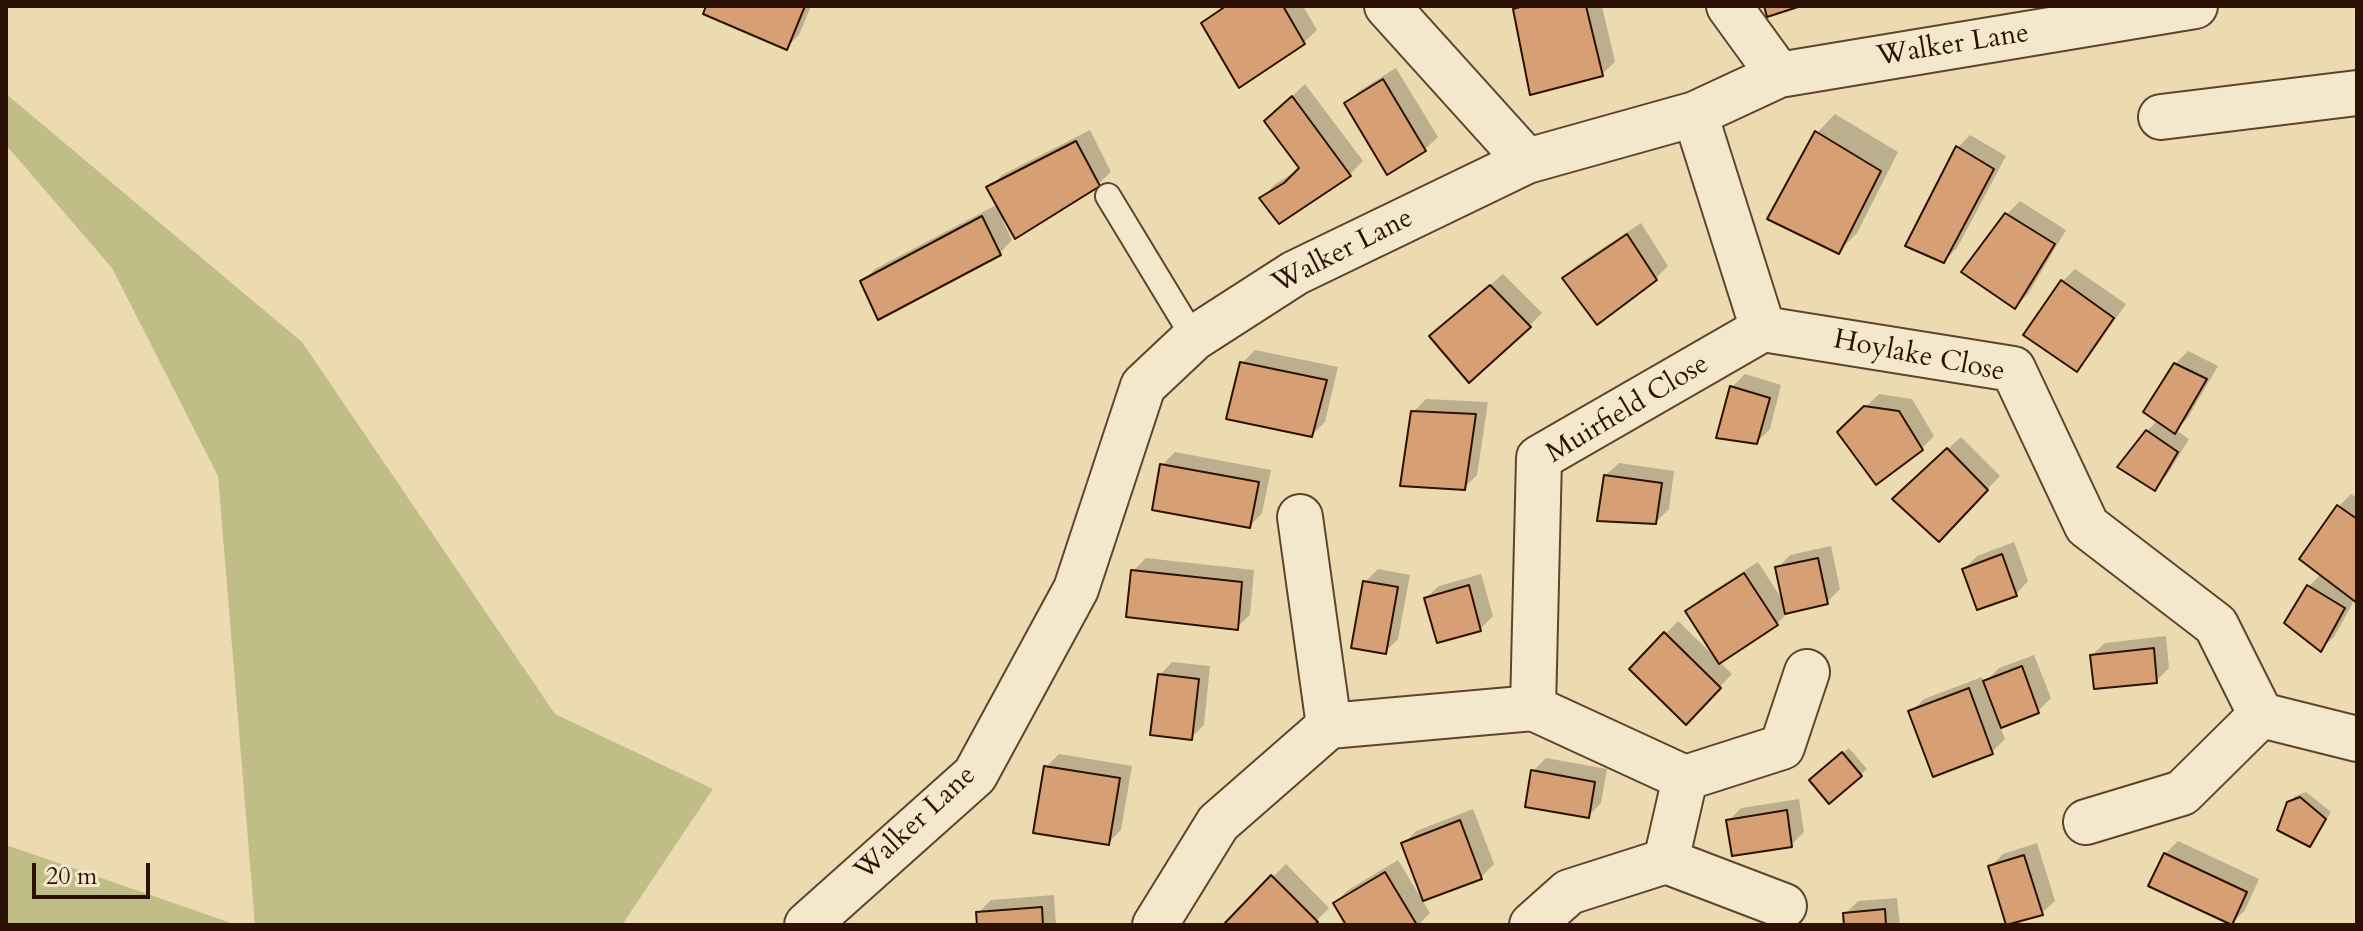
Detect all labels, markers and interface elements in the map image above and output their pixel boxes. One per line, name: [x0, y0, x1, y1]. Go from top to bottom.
street label: Walker Lane: [1875, 17, 2031, 75]
street label: Walker Lane: [1267, 202, 1419, 302]
street label: Hoylake Close: [1831, 324, 2007, 390]
street label: Muirfield Close: [1541, 348, 1715, 472]
street label: Walker Lane: [849, 759, 983, 889]
scale bar: [36, 847, 154, 897]
text: 20 m: [46, 860, 97, 893]

